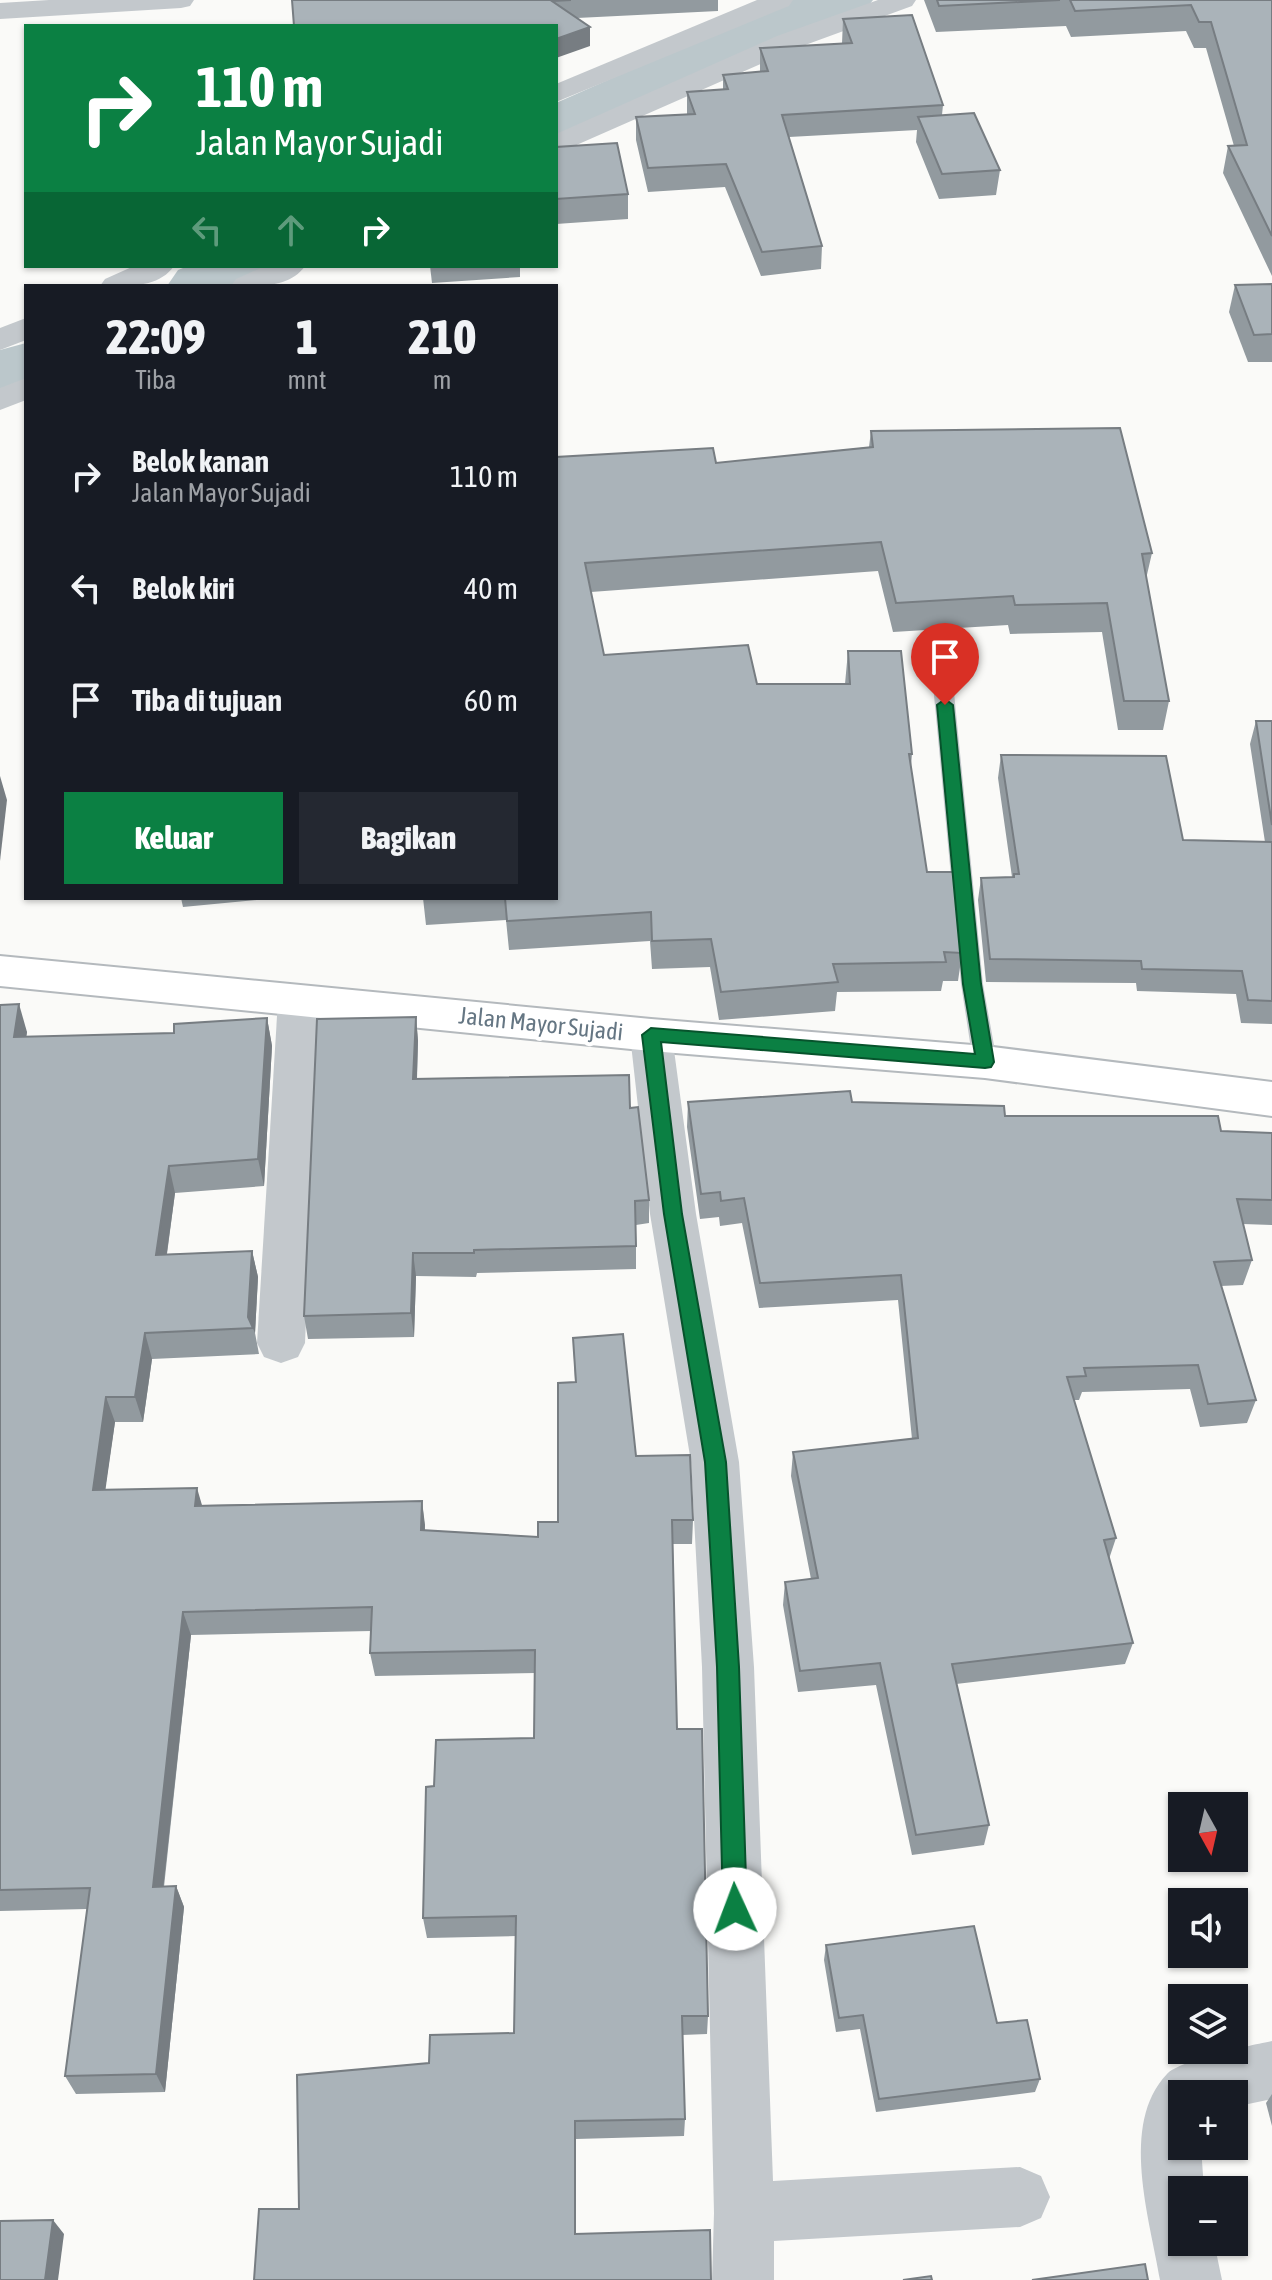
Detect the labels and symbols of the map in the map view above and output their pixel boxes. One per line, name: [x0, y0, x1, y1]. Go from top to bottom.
pin: [911, 623, 979, 705]
street label: Jalan Mayor Sujadi: [458, 1001, 625, 1046]
north arrow: [1168, 1792, 1248, 1872]
position arrow: [693, 1867, 777, 1951]

